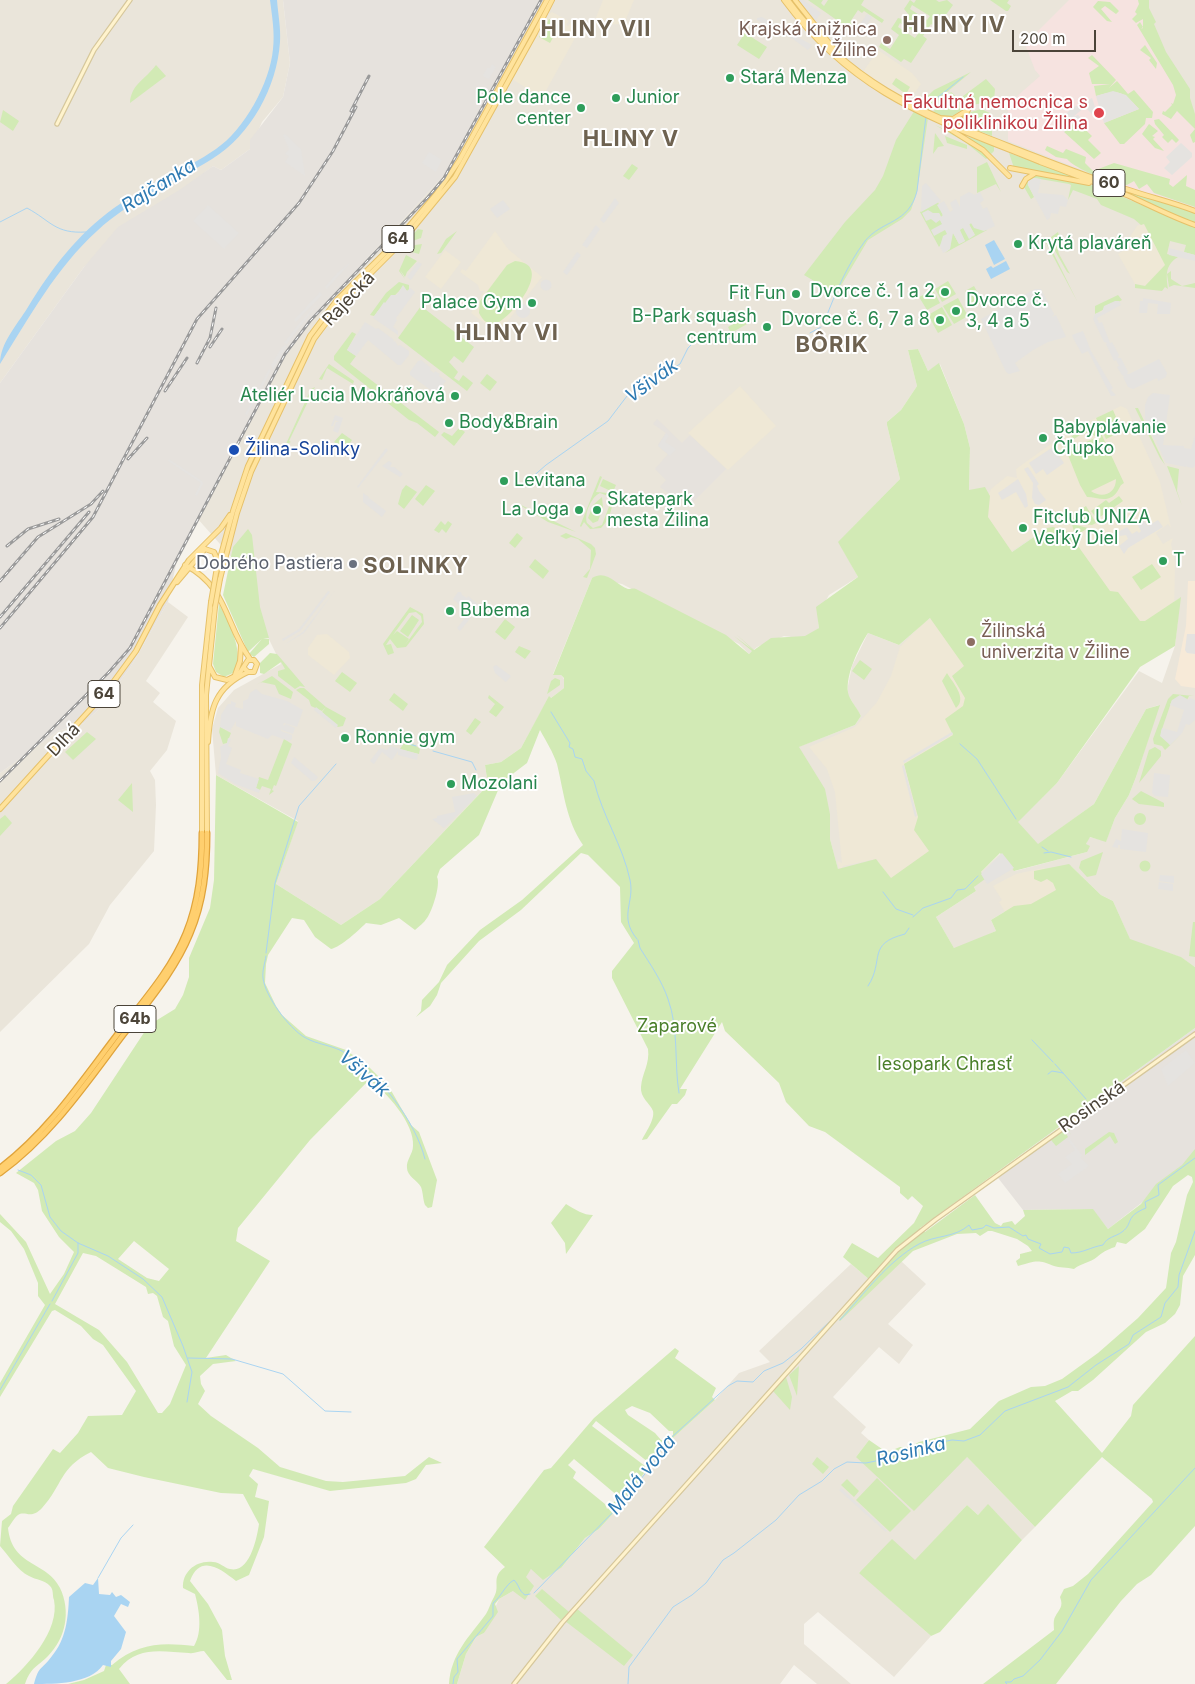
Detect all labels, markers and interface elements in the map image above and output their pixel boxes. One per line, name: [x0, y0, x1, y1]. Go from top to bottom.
district label: HLINY IV: [901, 12, 1007, 38]
district label: HLINY VII: [539, 16, 653, 42]
place label: Krajská knižnica v Žiline: [739, 19, 877, 62]
scale bar: [1015, 20, 1099, 52]
text: 200 m: [1020, 29, 1065, 48]
marker: Krajská knižnica v Žiline: [881, 34, 893, 46]
place label: Stará Menza: [740, 67, 847, 89]
marker: Stará Menza: [724, 72, 736, 84]
place label: Pole dance center: [476, 87, 571, 130]
place label: Junior: [626, 87, 679, 109]
marker: Junior: [610, 92, 622, 104]
place label: Fakultná nemocnica s poliklinikou Žilina: [903, 92, 1088, 134]
marker: Pole dance center: [575, 102, 587, 114]
marker: Fakultná nemocnica s poliklinikou Žilina: [1092, 106, 1106, 120]
district label: HLINY V: [582, 126, 680, 152]
water label: Rajčanka: [117, 154, 201, 218]
road number: 60: [1093, 170, 1125, 197]
road number: 64: [382, 225, 414, 252]
place label: Krytá plaváreň: [1028, 233, 1152, 255]
marker: Krytá plaváreň: [1012, 238, 1024, 250]
street label: Rajecká: [318, 267, 380, 331]
place label: Dvorce č. 1 a 2: [810, 281, 935, 303]
place label: Fit Fun: [729, 283, 786, 305]
marker: Dvorce č. 1 a 2: [939, 286, 951, 298]
marker: Fit Fun: [790, 288, 802, 300]
place label: Dvorce č. 3, 4 a 5: [966, 290, 1047, 332]
place label: Palace Gym: [421, 292, 522, 314]
marker: Palace Gym: [526, 297, 538, 309]
marker: Dvorce č. 3, 4 a 5: [950, 305, 962, 317]
place label: B-Park squash centrum: [632, 306, 757, 348]
place label: Dvorce č. 6, 7 a 8: [781, 309, 930, 331]
marker: Dvorce č. 6, 7 a 8: [934, 314, 946, 326]
district label: HLINY VI: [454, 320, 560, 346]
marker: B-Park squash centrum: [761, 321, 773, 333]
district label: BÔRIK: [795, 332, 869, 358]
water label: Všivák: [621, 354, 683, 408]
place label: Ateliér Lucia Mokráňová: [240, 385, 445, 407]
marker: Ateliér Lucia Mokráňová: [449, 390, 461, 402]
place label: Body&Brain: [459, 412, 558, 434]
marker: Body&Brain: [443, 417, 455, 429]
place label: Babyplávanie Čľupko: [1053, 417, 1167, 459]
marker: Babyplávanie Čľupko: [1037, 432, 1049, 444]
place label: Žilina-Solinky: [245, 439, 360, 461]
marker: Žilina-Solinky: [227, 443, 241, 457]
place label: Levitana: [514, 470, 586, 492]
marker: Levitana: [498, 475, 510, 487]
place label: Skatepark mesta Žilina: [607, 489, 709, 532]
place label: La Joga: [501, 499, 569, 521]
marker: La Joga: [573, 504, 585, 516]
marker: Skatepark mesta Žilina: [591, 504, 603, 516]
place label: Fitclub UNIZA Veľký Diel: [1033, 507, 1151, 550]
marker: Fitclub UNIZA Veľký Diel: [1017, 522, 1029, 534]
place label: T: [1173, 550, 1185, 572]
place label: Dobrého Pastiera: [196, 553, 343, 575]
district label: SOLINKY: [362, 553, 470, 579]
marker: T: [1157, 555, 1169, 567]
marker: Dobrého Pastiera: [347, 558, 359, 570]
place label: Bubema: [460, 600, 530, 622]
marker: Bubema: [444, 605, 456, 617]
place label: Žilinská univerzita v Žiline: [981, 621, 1130, 664]
marker: Žilinská univerzita v Žiline: [965, 636, 977, 648]
road number: 64: [88, 681, 120, 708]
street label: Dlhá: [43, 719, 85, 761]
place label: Ronnie gym: [355, 727, 455, 749]
marker: Ronnie gym: [339, 732, 351, 744]
place label: Mozolani: [461, 773, 538, 795]
marker: Mozolani: [445, 778, 457, 790]
road number: 64b: [114, 1006, 156, 1032]
park label: Zaparové: [637, 1016, 717, 1038]
water label: Všivák: [334, 1046, 394, 1102]
park label: lesopark Chrasť: [877, 1054, 1013, 1076]
street label: Rosinská: [1055, 1076, 1129, 1138]
water label: Malá voda: [603, 1431, 681, 1519]
water label: Rosinka: [874, 1432, 948, 1472]

